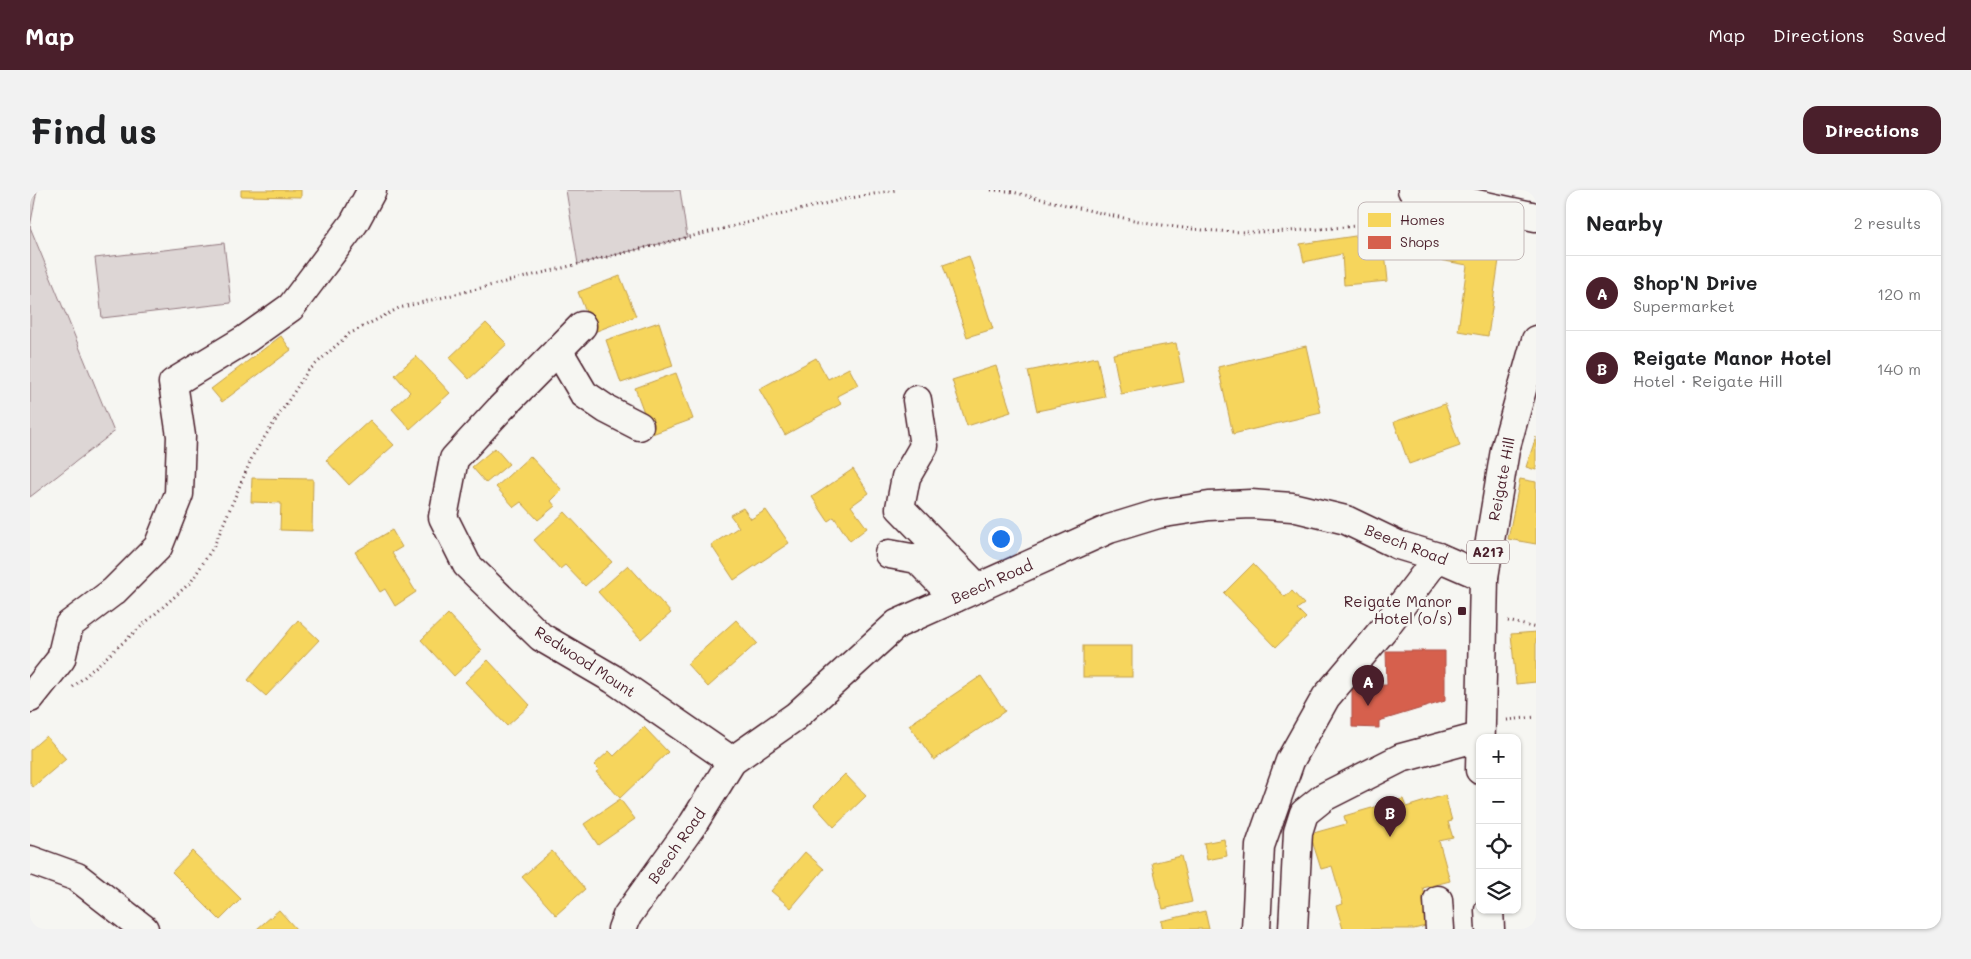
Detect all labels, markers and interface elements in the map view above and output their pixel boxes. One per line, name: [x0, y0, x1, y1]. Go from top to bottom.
text: Map: [25, 20, 74, 51]
text: Map: [1708, 23, 1745, 47]
text: Directions: [1773, 23, 1865, 47]
text: Saved: [1893, 23, 1946, 47]
button: Directions: [1803, 106, 1941, 154]
text: Find us: [30, 107, 157, 153]
legend: [1358, 202, 1524, 260]
text: Nearby: [1586, 209, 1663, 236]
text: Homes: [1400, 210, 1445, 229]
text: 2 results: [1854, 212, 1921, 233]
text: Shops: [1400, 232, 1440, 251]
text: Shop'N Drive: [1633, 270, 1757, 295]
text: A: [1596, 283, 1608, 304]
text: 120 m: [1877, 283, 1921, 304]
text: Supermarket: [1633, 295, 1735, 316]
text: Reigate Manor Hotel: [1633, 345, 1831, 370]
text: B: [1597, 358, 1607, 379]
text: 140 m: [1877, 358, 1921, 379]
text: Hotel · Reigate Hill: [1633, 370, 1783, 391]
street label: Reigate Hill: [1483, 435, 1519, 522]
street label: Beech Road: [1362, 519, 1451, 569]
your location: [988, 526, 1014, 552]
road number: A217: [1467, 541, 1509, 564]
street label: Beech Road: [948, 554, 1036, 608]
place label: Reigate Manor Hotel (o/s): [1344, 591, 1452, 628]
marker: Reigate Manor Hotel (o/s): [1456, 605, 1468, 617]
street label: Redwood Mount: [531, 621, 640, 701]
pin: A: [1352, 665, 1384, 706]
map controls: [1476, 734, 1521, 914]
button: +: [1476, 734, 1521, 779]
button: −: [1476, 779, 1521, 824]
pin: B: [1374, 796, 1406, 837]
street label: Beech Road: [643, 804, 709, 887]
button: locate: [1476, 824, 1521, 869]
button: layers: [1476, 869, 1521, 914]

